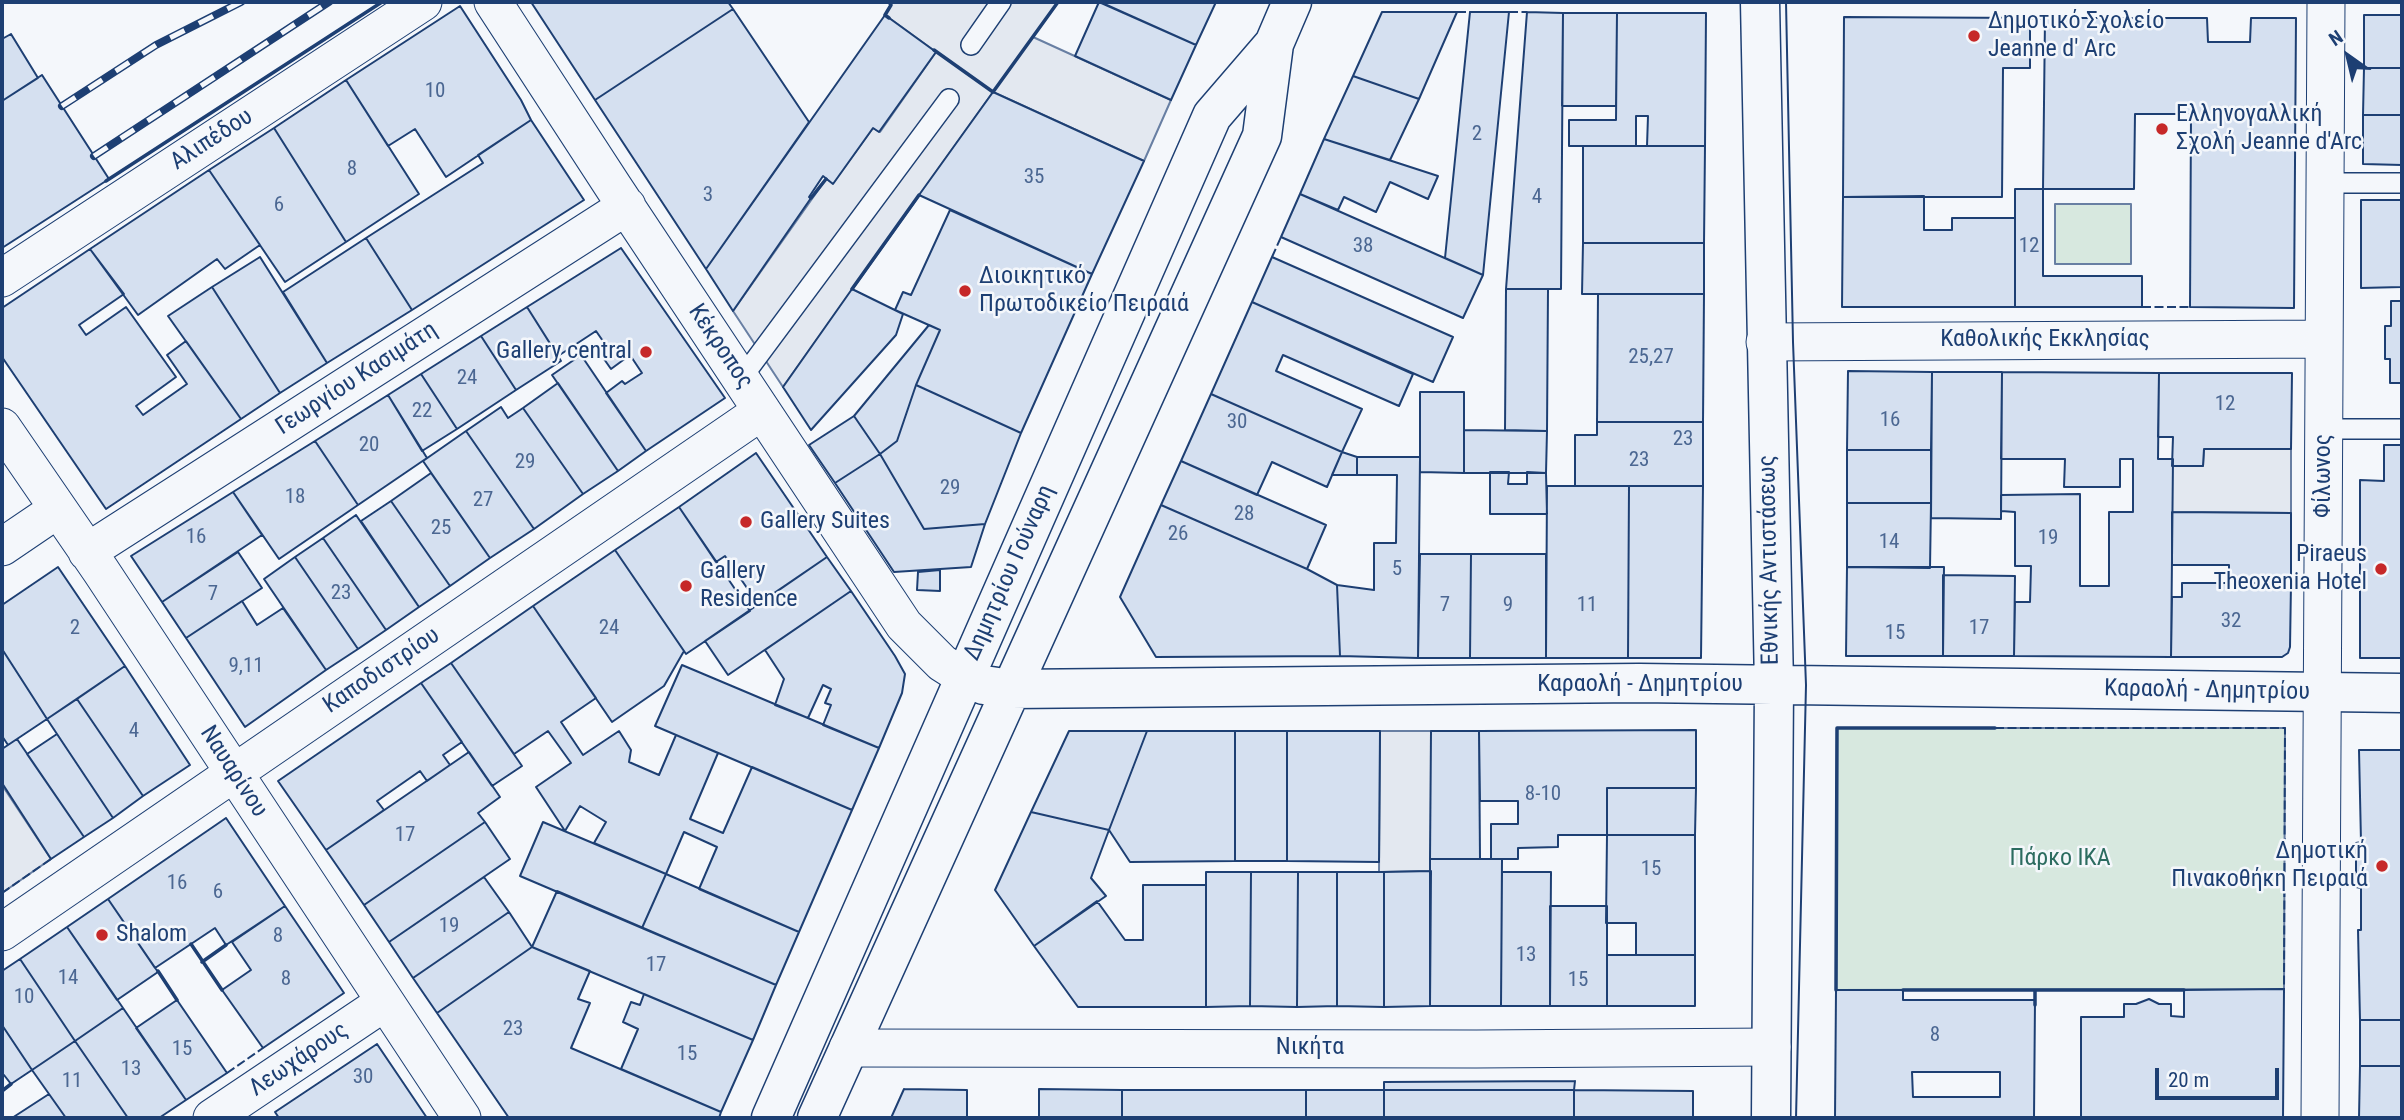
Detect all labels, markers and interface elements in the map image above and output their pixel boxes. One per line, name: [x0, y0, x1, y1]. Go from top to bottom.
place label: Δημοτικό Σχολείο Jeanne d' Arc: [1988, 8, 2164, 64]
north arrow: [2313, 21, 2383, 91]
text: N: [2325, 25, 2347, 51]
marker: Δημοτικό Σχολείο Jeanne d' Arc: [1966, 28, 1982, 44]
house number: 10: [425, 79, 445, 105]
place label: Ελληνογαλλική Σχολή Jeanne d'Arc: [2176, 101, 2362, 157]
street label: Αλιπέδου: [166, 103, 258, 177]
marker: Ελληνογαλλική Σχολή Jeanne d'Arc: [2154, 121, 2170, 137]
house number: 2: [1472, 122, 1482, 148]
house number: 8: [347, 157, 357, 183]
house number: 35: [1024, 165, 1044, 191]
house number: 3: [703, 183, 713, 209]
house number: 4: [1532, 185, 1542, 211]
house number: 6: [274, 193, 284, 219]
house number: 38: [1353, 234, 1373, 260]
house number: 12: [2019, 234, 2039, 260]
place label: Διοικητικό Πρωτοδικείο Πειραιά: [979, 263, 1189, 319]
marker: Διοικητικό Πρωτοδικείο Πειραιά: [957, 283, 973, 299]
street label: Κέκροπος: [681, 299, 759, 395]
street label: Γεωργίου Κασιμάτη: [271, 316, 443, 442]
street label: Καθολικής Εκκλησίας: [1940, 326, 2150, 354]
place label: Gallery central: [496, 338, 632, 366]
marker: Gallery central: [638, 344, 654, 360]
house number: 25,27: [1628, 345, 1674, 371]
house number: 24: [457, 366, 477, 392]
house number: 12: [2215, 392, 2235, 418]
house number: 22: [412, 399, 432, 425]
house number: 16: [1880, 408, 1900, 434]
house number: 30: [1227, 410, 1247, 436]
house number: 23: [1673, 427, 1693, 453]
house number: 20: [359, 433, 379, 459]
street label: Φίλωνος: [2310, 434, 2338, 518]
house number: 23: [1629, 448, 1649, 474]
house number: 29: [515, 450, 535, 476]
street label: Εθνικής Αντιστάσεως: [1754, 455, 1786, 665]
house number: 29: [940, 476, 960, 502]
street label: Δημητρίου Γούναρη: [958, 481, 1062, 665]
house number: 18: [285, 485, 305, 511]
house number: 27: [473, 488, 493, 514]
house number: 28: [1234, 502, 1254, 528]
place label: Gallery Suites: [760, 508, 890, 536]
marker: Gallery Suites: [738, 514, 754, 530]
house number: 25: [431, 516, 451, 542]
house number: 26: [1168, 522, 1188, 548]
house number: 16: [186, 525, 206, 551]
house number: 19: [2038, 526, 2058, 552]
house number: 14: [1879, 530, 1899, 556]
place label: Piraeus Theoxenia Hotel: [2213, 541, 2367, 597]
house number: 5: [1392, 557, 1402, 583]
place label: Gallery Residence: [700, 558, 798, 614]
marker: Piraeus Theoxenia Hotel: [2373, 561, 2389, 577]
marker: Gallery Residence: [678, 578, 694, 594]
house number: 23: [331, 581, 351, 607]
house number: 7: [208, 582, 218, 608]
house number: 7: [1440, 593, 1450, 619]
house number: 9: [1503, 593, 1513, 619]
house number: 11: [1577, 593, 1597, 619]
house number: 32: [2221, 609, 2241, 635]
house number: 2: [70, 616, 80, 642]
house number: 24: [599, 616, 619, 642]
house number: 17: [1969, 616, 1989, 642]
house number: 15: [1885, 621, 1905, 647]
street label: Καποδιστρίου: [318, 622, 446, 720]
house number: 9,11: [228, 654, 264, 680]
street label: Καραολή - Δημητρίου: [1537, 671, 1743, 699]
street label: Καραολή - Δημητρίου: [2104, 675, 2310, 707]
house number: 4: [129, 719, 139, 745]
street label: Ναυαρίνου: [193, 721, 273, 823]
house number: 8-10: [1525, 782, 1561, 808]
house number: 17: [395, 823, 415, 849]
place label: Δημοτική Πινακοθήκη Πειραιά: [2171, 838, 2368, 894]
park label: Πάρκο ΙΚΑ: [2009, 845, 2111, 873]
house number: 15: [1641, 857, 1661, 883]
marker: Δημοτική Πινακοθήκη Πειραιά: [2374, 858, 2390, 874]
house number: 16: [167, 871, 187, 897]
house number: 6: [213, 880, 223, 906]
house number: 19: [439, 914, 459, 940]
place label: Shalom: [116, 921, 187, 949]
house number: 8: [273, 924, 283, 950]
marker: Shalom: [94, 927, 110, 943]
house number: 13: [1516, 943, 1536, 969]
house number: 17: [646, 953, 666, 979]
house number: 14: [58, 966, 78, 992]
house number: 8: [281, 967, 291, 993]
house number: 15: [1568, 968, 1588, 994]
house number: 10: [14, 985, 34, 1011]
street label: Λεωχάρους: [244, 1017, 354, 1103]
house number: 23: [503, 1017, 523, 1043]
house number: 8: [1930, 1023, 1940, 1049]
street label: Νικήτα: [1276, 1034, 1344, 1062]
house number: 15: [172, 1037, 192, 1063]
house number: 15: [677, 1042, 697, 1068]
scale bar: [2159, 1054, 2283, 1098]
house number: 13: [121, 1057, 141, 1083]
house number: 30: [353, 1065, 373, 1091]
text: 20 m: [2168, 1068, 2209, 1092]
house number: 11: [62, 1069, 82, 1095]

